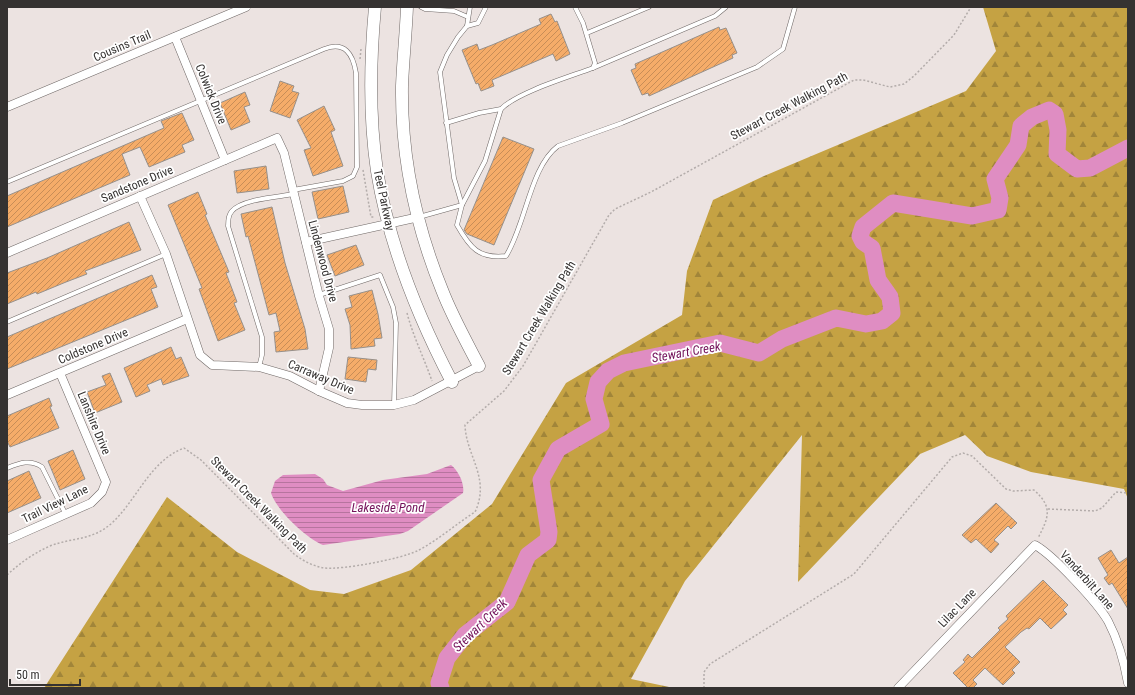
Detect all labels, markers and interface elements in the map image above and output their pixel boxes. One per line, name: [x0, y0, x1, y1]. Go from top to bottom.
street label: Cousins Trail: [91, 28, 153, 64]
street label: Colwick Drive: [193, 62, 230, 127]
street label: Stewart Creek Walking Path: [728, 69, 850, 143]
street label: Sandstone Drive: [99, 162, 175, 205]
street label: Teel Parkway: [371, 168, 397, 232]
street label: Lindenwood Drive: [305, 219, 341, 304]
street label: Stewart Creek Walking Path: [499, 258, 579, 378]
street label: Coldstone Drive: [56, 325, 130, 367]
water label: Stewart Creek: [650, 339, 722, 365]
street label: Carraway Drive: [286, 357, 357, 397]
street label: Lanshire Drive: [74, 389, 114, 457]
street label: Stewart Creek Walking Path: [208, 454, 310, 556]
street label: Trail View Lane: [20, 482, 91, 526]
water label: Lakeside Pond: [352, 500, 425, 515]
street label: Vanderbilt Lane: [1057, 548, 1117, 612]
street label: Lilac Lane: [935, 586, 979, 630]
water label: Stewart Creek: [450, 595, 510, 655]
scale bar: [10, 661, 80, 687]
text: 50 m: [16, 668, 40, 682]

